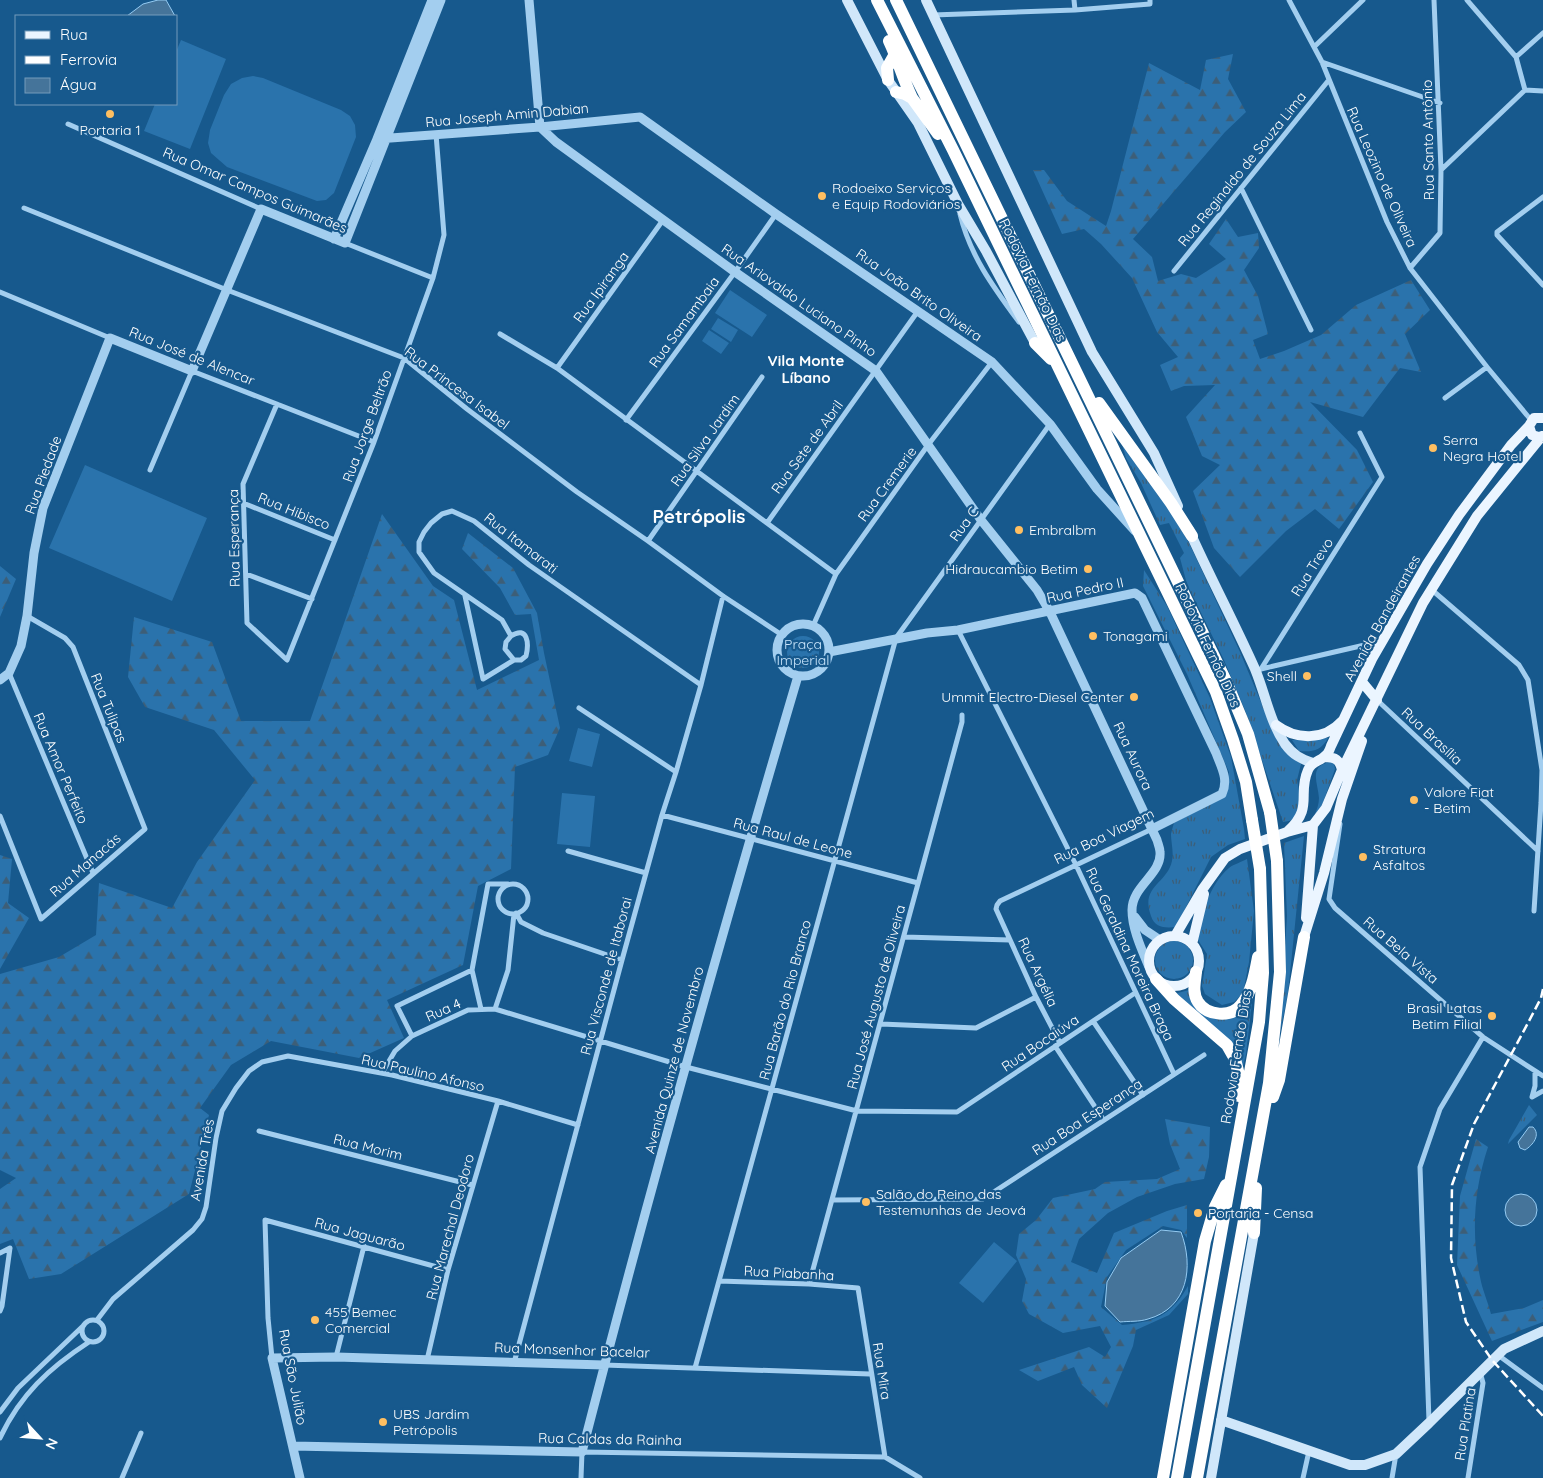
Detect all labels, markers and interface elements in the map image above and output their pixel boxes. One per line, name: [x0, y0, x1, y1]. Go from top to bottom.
legend: [15, 15, 178, 105]
text: Rua: [60, 25, 88, 44]
text: Ferrovia: [60, 50, 117, 69]
text: Água: [60, 75, 97, 94]
street label: Rua Santo Antônio: [1418, 79, 1438, 201]
street label: Rua Reginaldo de Souza Lima: [1174, 88, 1310, 250]
street label: Rua Joseph Amin Dabian: [424, 99, 590, 131]
street label: Rua Leozino de Oliveira: [1343, 104, 1421, 250]
marker: Portaria 1: [104, 108, 116, 120]
place label: Portaria 1: [79, 121, 141, 139]
street label: Rua Omar Campos Guimarães: [160, 143, 350, 237]
place label: Rodoeixo Serviços e Equip Rodoviários: [832, 179, 960, 213]
marker: Rodoeixo Serviços e Equip Rodoviários: [816, 190, 828, 202]
street label: Rodovia Fernão Dias: [995, 215, 1071, 345]
street label: Rua Ariovaldo Luciano Pinho: [718, 239, 880, 361]
street label: Rua João Brito Oliveira: [852, 245, 986, 345]
street label: Rua Ipiranga: [569, 248, 633, 326]
street label: Rua Samambaia: [645, 273, 723, 371]
street label: Rua José de Alencar: [127, 323, 258, 390]
street label: Rua Princesa Isabel: [401, 343, 513, 433]
district label: Vila Monte Líbano: [768, 351, 845, 387]
street label: Rua Jorge Beltrão: [338, 367, 396, 485]
street label: Rua Silva Jardim: [666, 390, 744, 490]
street label: Rua Sete de Abril: [767, 397, 847, 497]
place label: Serra Negra Hotel: [1443, 431, 1522, 465]
street label: Rua Piedade: [20, 433, 66, 517]
marker: Serra Negra Hotel: [1427, 442, 1439, 454]
street label: Rua Cremerie: [854, 443, 920, 525]
street label: Rua Hibisco: [255, 488, 333, 534]
street label: Rua Esperança: [224, 489, 244, 587]
street label: Rua C: [945, 503, 983, 545]
district label: Petrópolis: [653, 504, 745, 528]
street label: Rua Itamarati: [480, 509, 562, 577]
place label: Embralbm: [1029, 521, 1096, 539]
marker: Embralbm: [1013, 524, 1025, 536]
street label: Rua Trevo: [1287, 534, 1337, 600]
street label: Avenida Bandeirantes: [1340, 552, 1424, 684]
place label: Hidraucambio Betim: [945, 560, 1078, 578]
marker: Hidraucambio Betim: [1082, 563, 1094, 575]
street label: Rua Pedro II: [1045, 573, 1125, 607]
street label: Rodovia Fernão Dias: [1171, 580, 1245, 710]
place label: Tonagami: [1103, 627, 1168, 645]
marker: Tonagami: [1087, 630, 1099, 642]
park label: Praça Imperial: [777, 635, 829, 669]
place label: Shell: [1267, 667, 1297, 685]
street label: Rua Tulipas: [87, 670, 131, 746]
marker: Shell: [1301, 670, 1313, 682]
place label: Ummit Electro-Diesel Center: [941, 688, 1125, 706]
marker: Ummit Electro-Diesel Center: [1128, 691, 1140, 703]
street label: Rua Brasília: [1398, 703, 1466, 769]
street label: Rua Amor Perfeito: [29, 710, 93, 826]
street label: Rua Aurora: [1109, 719, 1157, 793]
place label: Valore Fiat - Betim: [1424, 783, 1494, 817]
marker: Valore Fiat - Betim: [1408, 794, 1420, 806]
street label: Rua Boa Viagem: [1051, 804, 1157, 868]
street label: Rua Raul de Leone: [732, 813, 854, 863]
street label: Rua Manacás: [46, 829, 124, 901]
place label: Stratura Asfaltos: [1373, 840, 1426, 874]
marker: Stratura Asfaltos: [1357, 851, 1369, 863]
street label: Rua Geraldina Moreira Braga: [1082, 864, 1178, 1044]
street label: Rua Visconde de Itaborai: [576, 895, 636, 1057]
street label: Rua José Augusto de Oliveira: [843, 903, 909, 1091]
street label: Rua Bela Vista: [1360, 912, 1442, 988]
street label: Rua Barão do Rio Branco: [755, 918, 815, 1082]
street label: Rua Argélia: [1014, 934, 1062, 1010]
street label: Avenida Quinze de Novembro: [640, 965, 708, 1155]
street label: Rodovia Fernão Dias: [1217, 989, 1255, 1125]
street label: Rua 4: [422, 994, 464, 1026]
place label: Brasil Latas Betim Filial: [1407, 999, 1482, 1033]
street label: Rua Bocaiúva: [998, 1010, 1082, 1076]
marker: Brasil Latas Betim Filial: [1486, 1010, 1498, 1022]
street label: Rua Paulino Afonso: [360, 1050, 486, 1096]
street label: Rua Boa Esperança: [1028, 1075, 1146, 1159]
street label: Avenida Três: [186, 1118, 218, 1202]
street label: Rua Morim: [332, 1130, 404, 1164]
street label: Rua Marechal Deodoro: [422, 1152, 478, 1302]
place label: Salão do Reino das Testemunhas de Jeová: [876, 1185, 1026, 1219]
marker: Salão do Reino das Testemunhas de Jeová: [860, 1196, 872, 1208]
place label: Portaria - Censa: [1208, 1204, 1314, 1222]
marker: Portaria - Censa: [1192, 1207, 1204, 1219]
street label: Rua Jaguarão: [313, 1213, 407, 1255]
street label: Rua Piabanha: [743, 1262, 835, 1284]
place label: 455 Bemec Comercial: [325, 1303, 397, 1337]
marker: 455 Bemec Comercial: [309, 1314, 321, 1326]
street label: Rua São Julião: [275, 1328, 311, 1426]
street label: Rua Monsenhor Bacelar: [494, 1338, 651, 1362]
street label: Rua Mira: [869, 1341, 895, 1401]
street label: Rua Platina: [1450, 1386, 1480, 1462]
place label: UBS Jardim Petrópolis: [393, 1405, 470, 1439]
north arrow: [15, 1413, 65, 1463]
marker: UBS Jardim Petrópolis: [377, 1416, 389, 1428]
street label: Rua Caldas da Rainha: [538, 1429, 682, 1449]
text: N: [41, 1435, 62, 1452]

